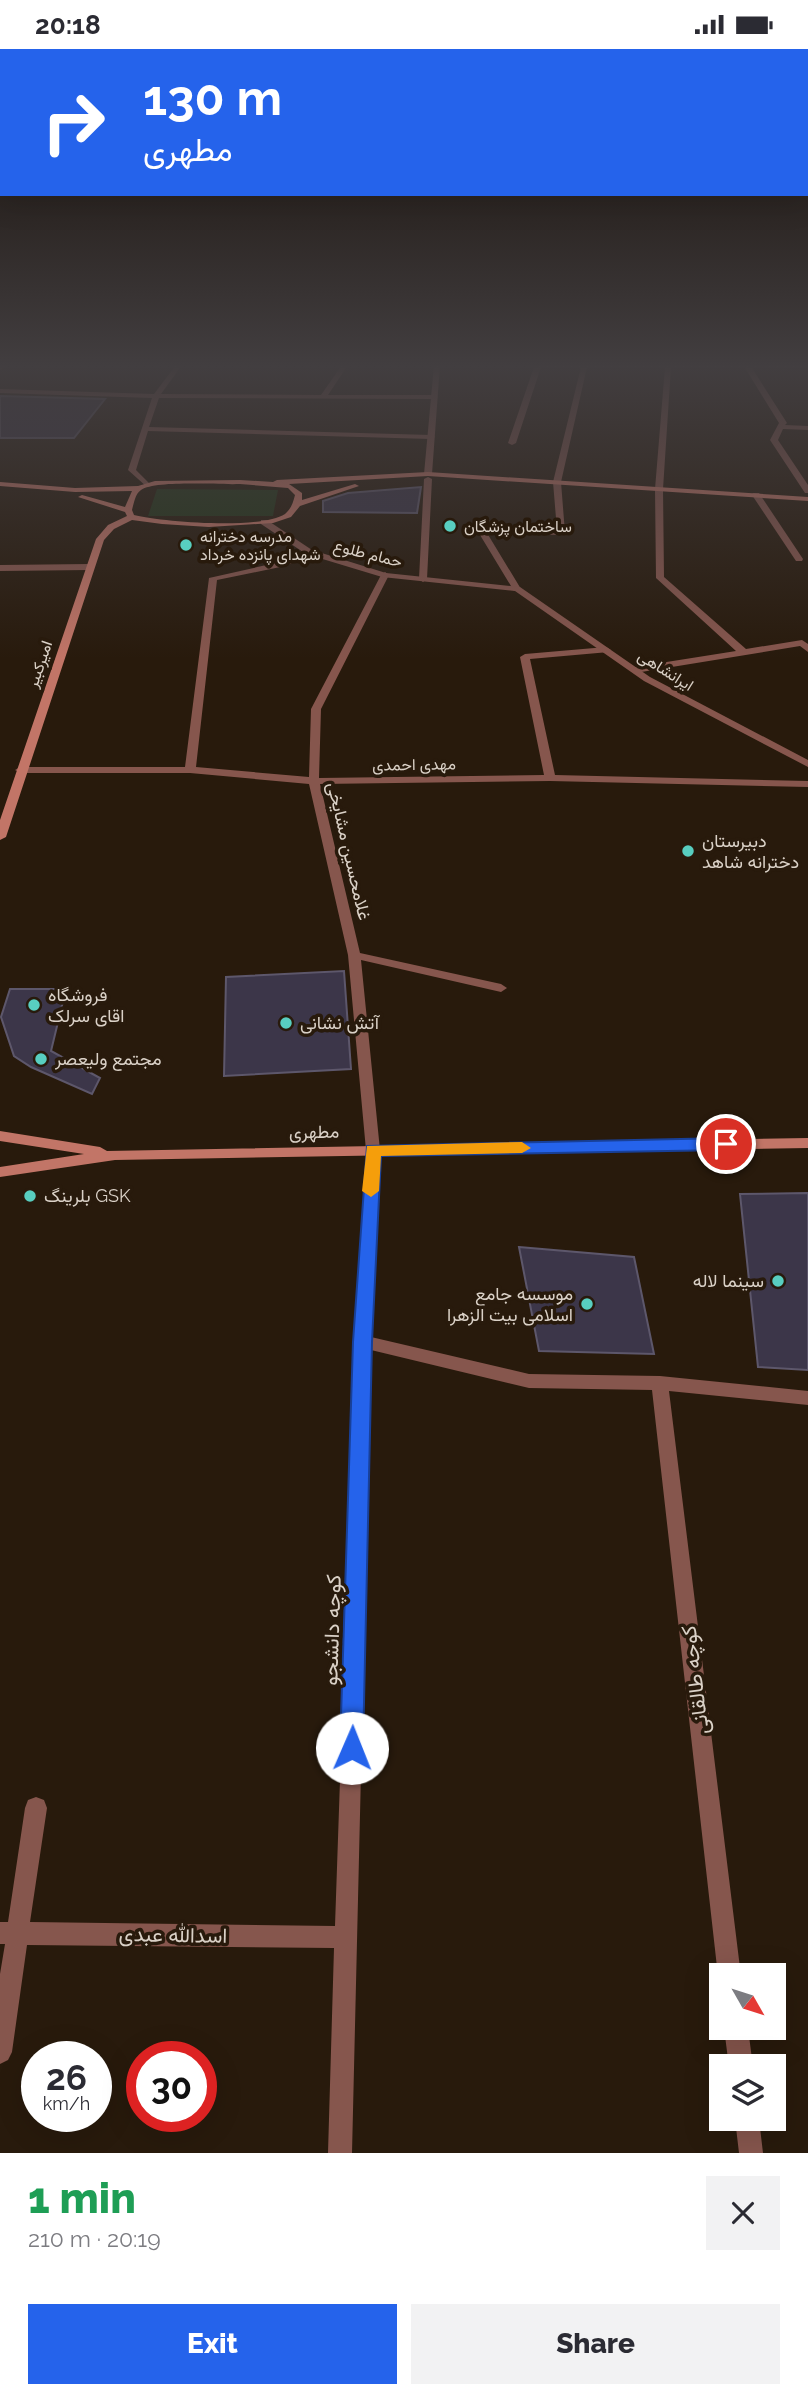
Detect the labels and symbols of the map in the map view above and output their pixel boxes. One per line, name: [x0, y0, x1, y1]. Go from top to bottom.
place label: ساختمان پزشگان: [464, 517, 572, 538]
marker: ساختمان پزشگان: [442, 518, 458, 534]
place label: مدرسه دخترانه شهدای پانزده خرداد: [200, 527, 321, 566]
street label: حمام طلوع: [331, 536, 405, 573]
marker: مدرسه دخترانه شهدای پانزده خرداد: [178, 537, 194, 553]
street label: امیرکبیر: [22, 638, 57, 691]
street label: ایرانشاهی: [634, 646, 697, 696]
street label: مهدی احمدی: [372, 754, 456, 776]
street label: غلامحسین مشایخی: [322, 780, 376, 922]
place label: دبیرستان دخترانه شاهد: [702, 830, 799, 873]
marker: دبیرستان دخترانه شاهد: [680, 843, 696, 859]
place label: فروشگاه اقای سرلک: [48, 984, 124, 1027]
marker: فروشگاه اقای سرلک: [26, 997, 42, 1013]
place label: آتش نشانی: [300, 1012, 381, 1034]
marker: آتش نشانی: [278, 1015, 294, 1031]
place label: مجتمع ولیعصر: [54, 1048, 161, 1071]
marker: مجتمع ولیعصر: [33, 1051, 49, 1067]
pin: [696, 1114, 756, 1174]
street label: مطهری: [289, 1121, 339, 1143]
place label: بلرینگ GSK: [44, 1185, 131, 1207]
marker: بلرینگ GSK: [22, 1188, 38, 1204]
place label: سینما لاله: [693, 1270, 764, 1291]
marker: سینما لاله: [770, 1273, 786, 1289]
place label: موسسه جامع اسلامی بیت الزهرا: [447, 1283, 573, 1326]
marker: موسسه جامع اسلامی بیت الزهرا: [579, 1296, 595, 1312]
street label: کوچه دانشجو: [317, 1574, 348, 1686]
street label: کوچه طالقانی: [675, 1624, 716, 1736]
position arrow: [315, 1711, 389, 1785]
street label: اسدالله عبدی: [118, 1921, 228, 1948]
north arrow: [709, 1963, 786, 2041]
speed limit sign: 30: [126, 2041, 217, 2132]

